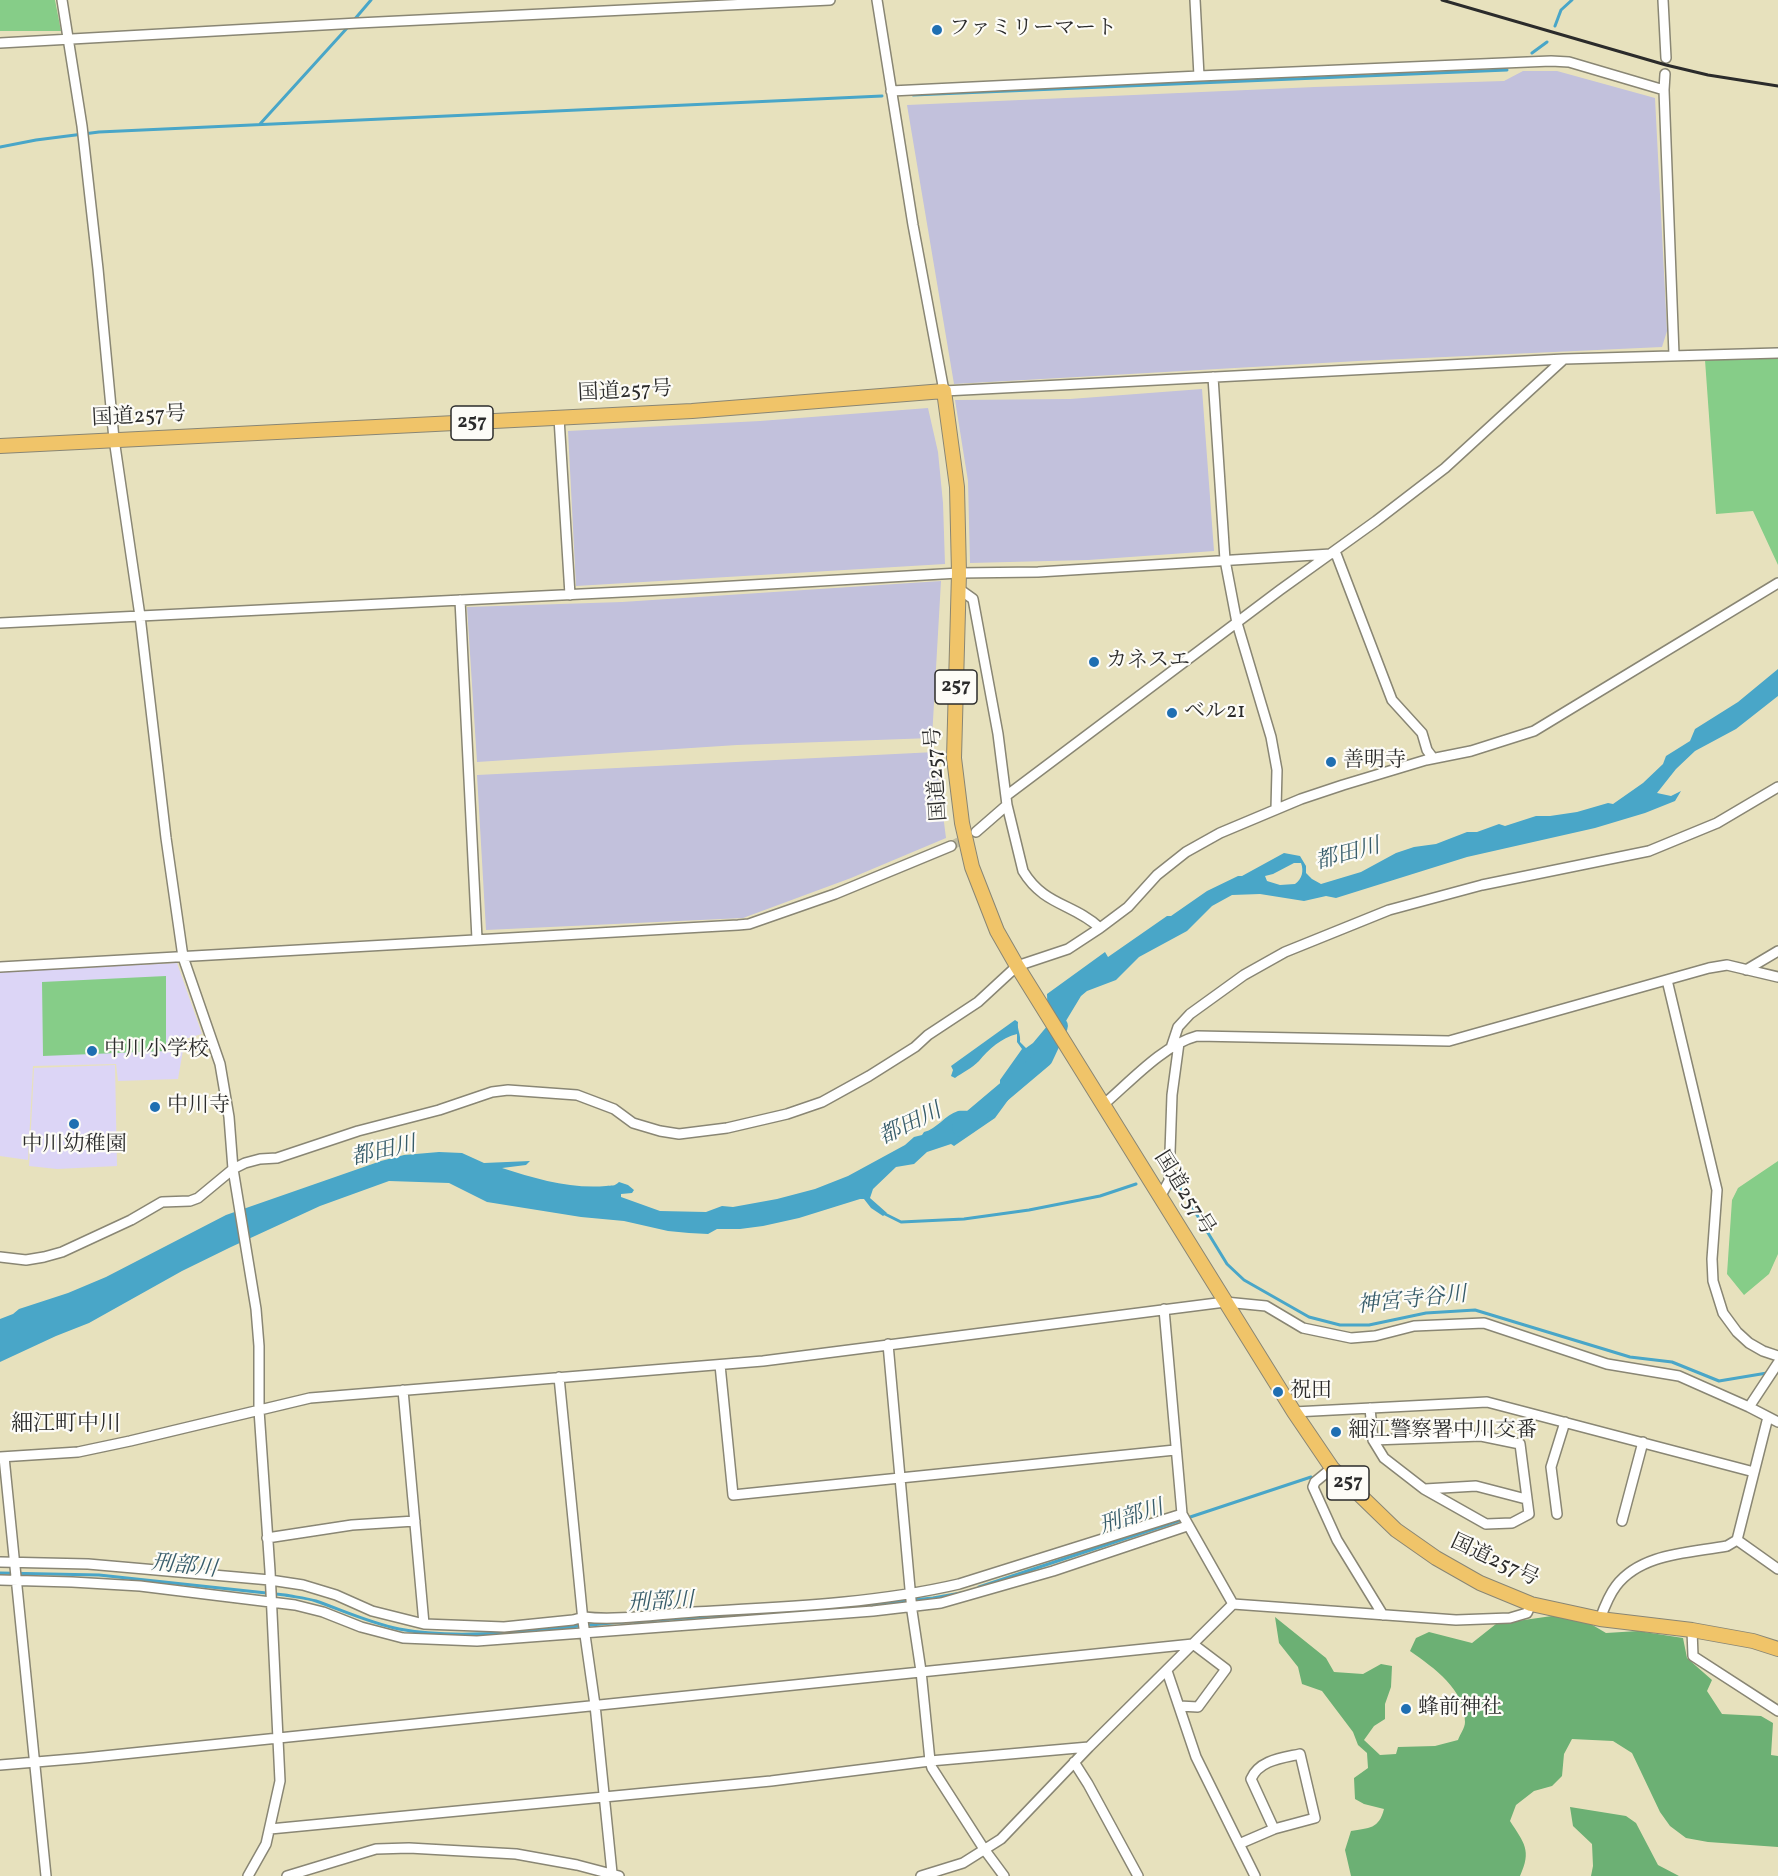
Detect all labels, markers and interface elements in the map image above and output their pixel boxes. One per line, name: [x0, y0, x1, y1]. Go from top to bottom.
place label: ファミリーマート: [949, 17, 1117, 43]
marker: ファミリーマート: [930, 23, 944, 37]
street label: 国道257号: [577, 378, 673, 408]
street label: 国道257号: [91, 403, 187, 433]
road number: 257: [451, 406, 493, 440]
place label: カネスエ: [1106, 649, 1190, 675]
marker: カネスエ: [1087, 655, 1101, 669]
road number: 257: [935, 670, 977, 704]
place label: ベル21: [1184, 700, 1245, 726]
marker: ベル21: [1165, 706, 1179, 720]
street label: 国道257号: [922, 726, 954, 822]
place label: 善明寺: [1343, 749, 1406, 775]
marker: 善明寺: [1324, 755, 1338, 769]
water label: 都田川: [1313, 835, 1383, 877]
place label: 中川小学校: [104, 1038, 209, 1064]
marker: 中川小学校: [85, 1044, 99, 1058]
place label: 中川寺: [167, 1094, 230, 1120]
marker: 中川寺: [148, 1100, 162, 1114]
water label: 都田川: [876, 1100, 946, 1152]
marker: 中川幼稚園: [67, 1117, 81, 1131]
place label: 中川幼稚園: [22, 1133, 126, 1159]
water label: 都田川: [349, 1133, 419, 1173]
street label: 国道257号: [1147, 1147, 1219, 1241]
water label: 神宮寺谷川: [1356, 1283, 1468, 1321]
place label: 祝田: [1290, 1379, 1332, 1405]
marker: 祝田: [1271, 1385, 1285, 1399]
district label: 細江町中川: [11, 1413, 121, 1439]
place label: 細江警察署中川交番: [1348, 1419, 1537, 1445]
marker: 細江警察署中川交番: [1329, 1425, 1343, 1439]
road number: 257: [1327, 1466, 1369, 1500]
water label: 刑部川: [1097, 1496, 1167, 1542]
street label: 国道257号: [1446, 1531, 1542, 1593]
water label: 刑部川: [150, 1551, 218, 1585]
water label: 刑部川: [627, 1589, 695, 1619]
place label: 蜂前神社: [1418, 1696, 1502, 1722]
marker: 蜂前神社: [1399, 1702, 1413, 1716]

